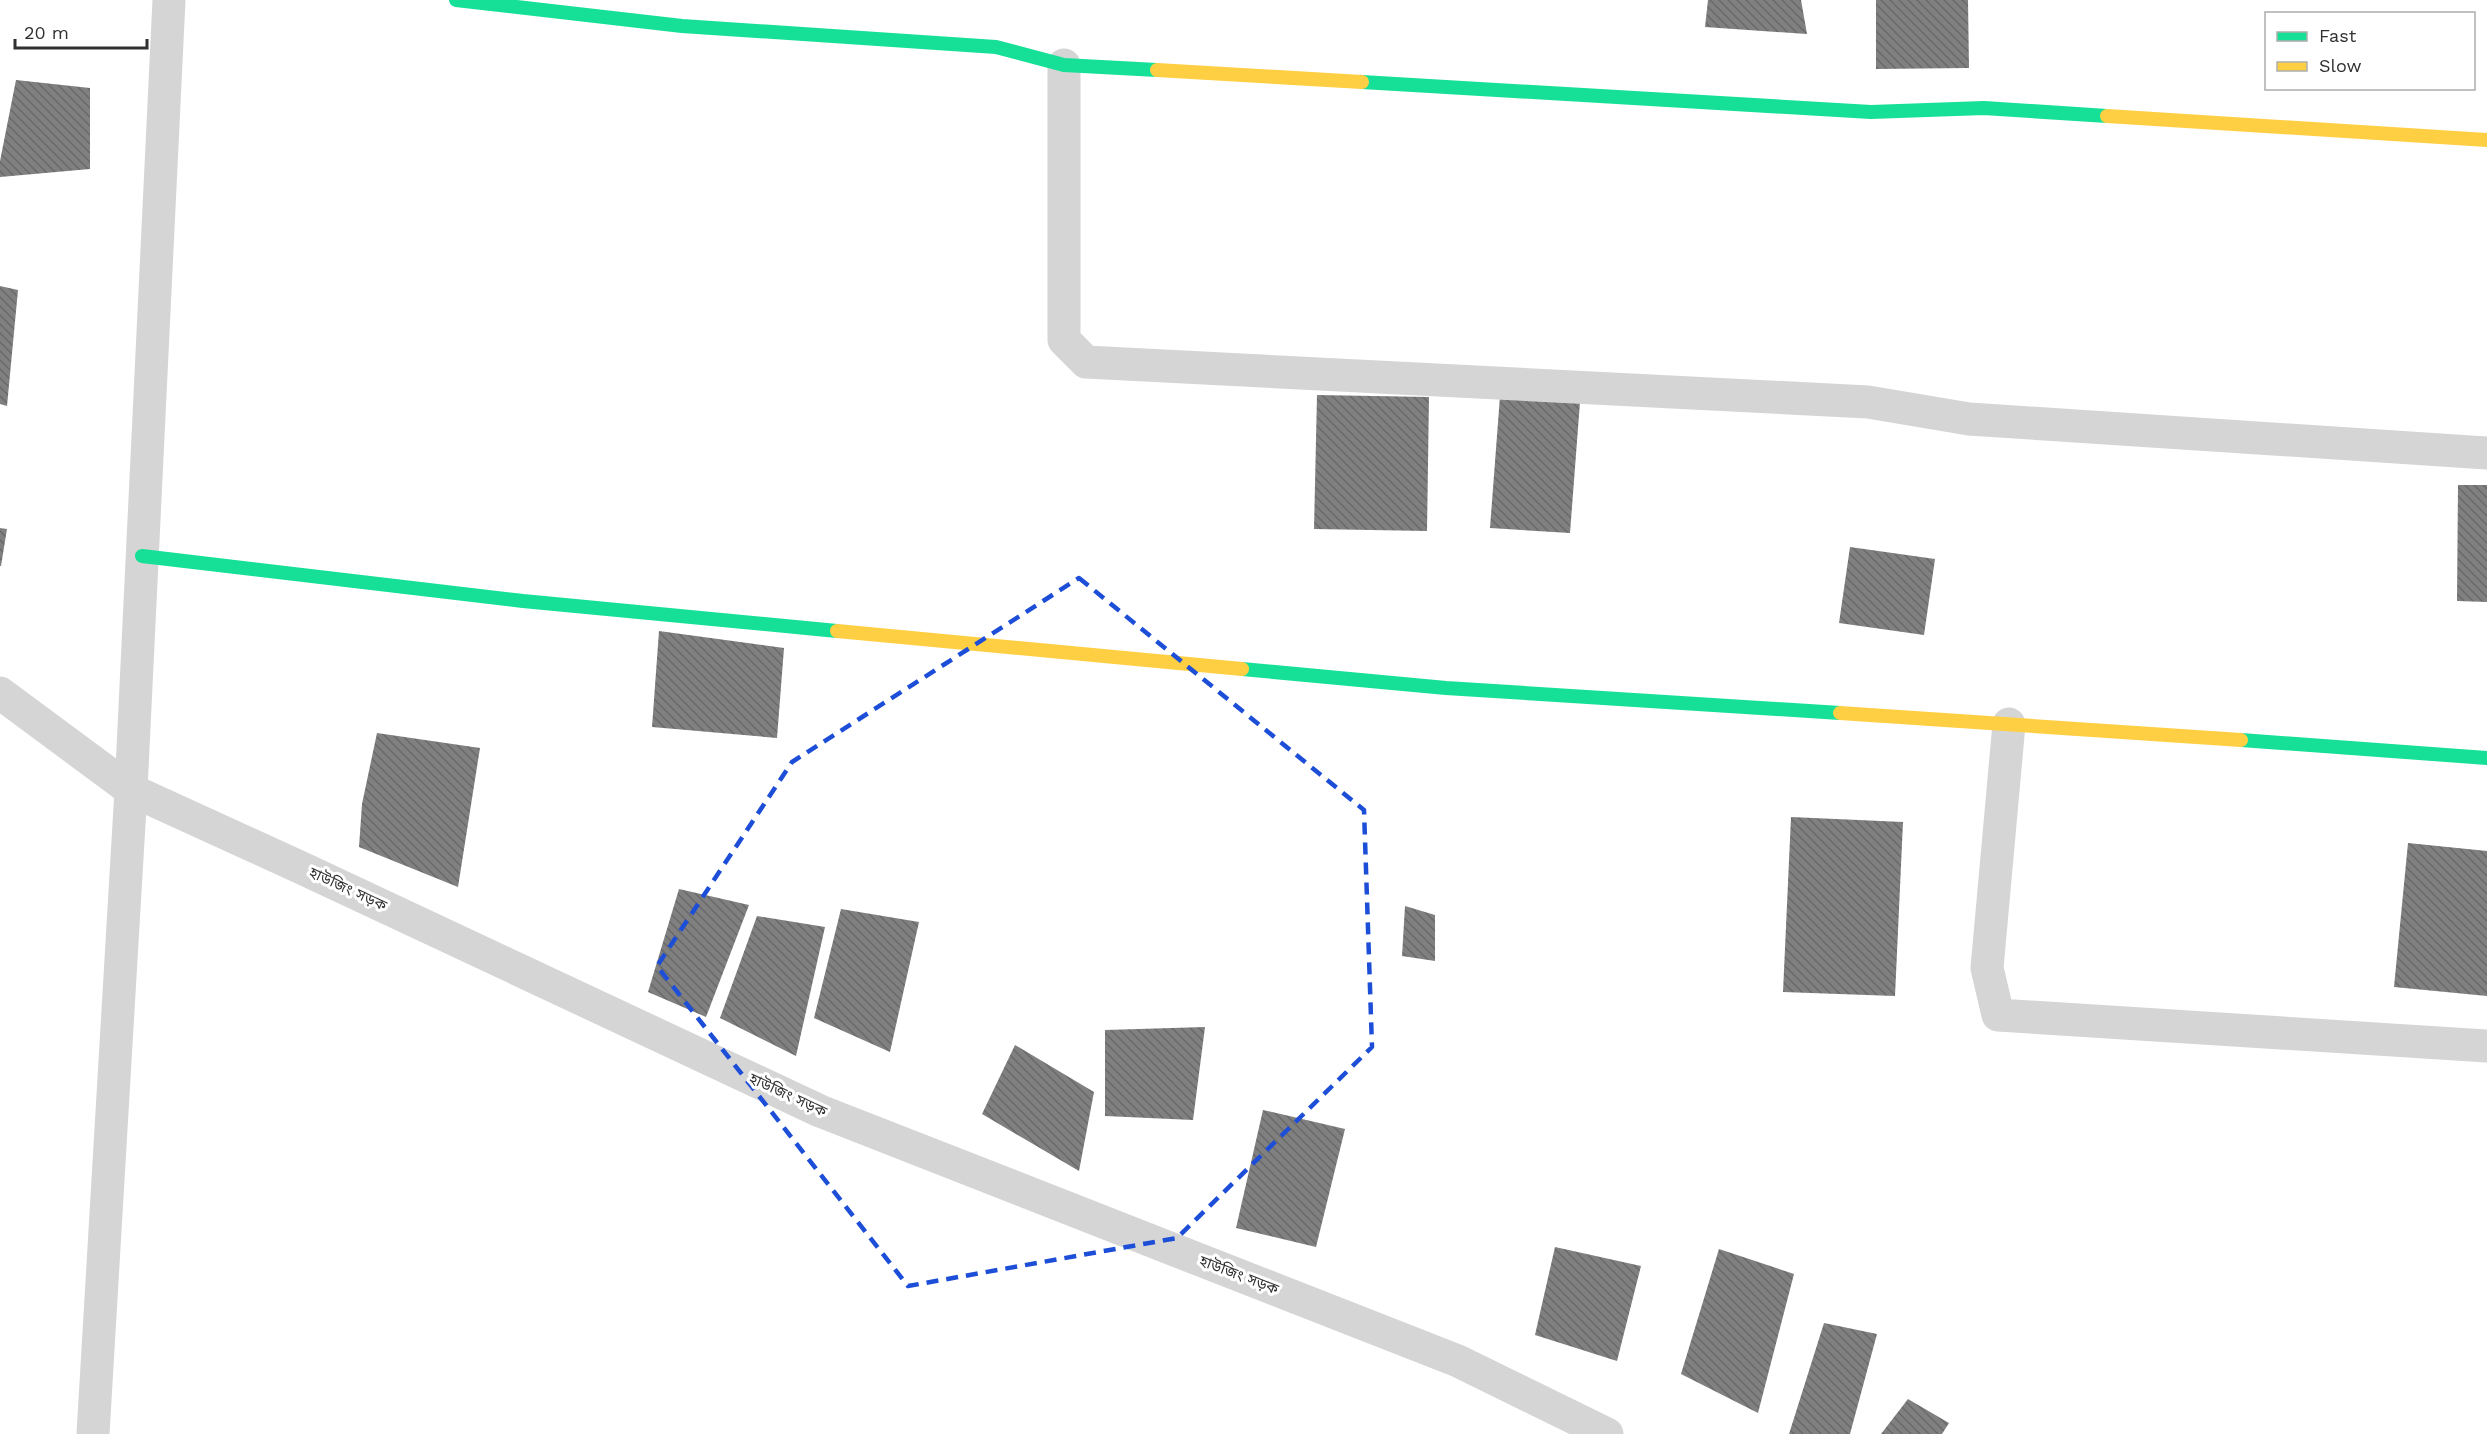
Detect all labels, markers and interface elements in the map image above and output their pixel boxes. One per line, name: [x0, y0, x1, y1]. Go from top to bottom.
scale bar: [15, 12, 147, 50]
legend: [2265, 12, 2475, 90]
text: 20 m: [24, 22, 69, 43]
text: Fast: [2319, 25, 2357, 46]
text: Slow: [2319, 55, 2362, 76]
street label: হাউজিং সড়ক: [305, 863, 390, 915]
street label: হাউজিং সড়ক: [745, 1069, 830, 1121]
street label: হাউজিং সড়ক: [1196, 1251, 1282, 1299]

